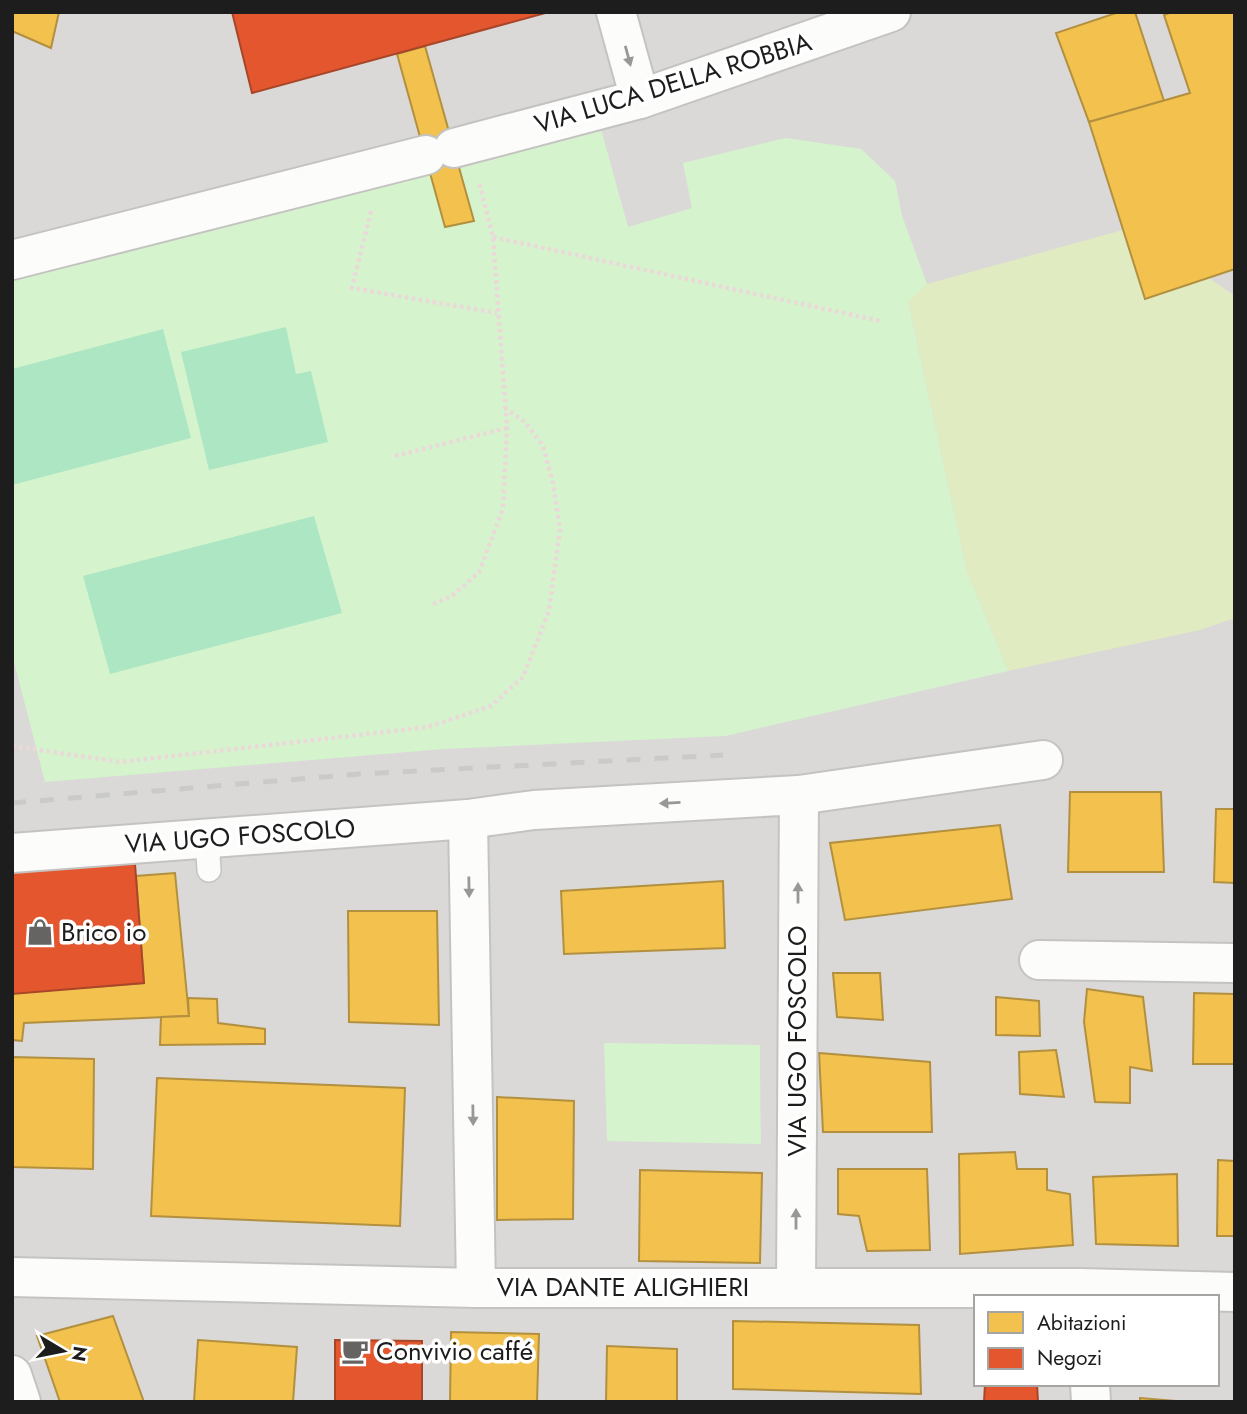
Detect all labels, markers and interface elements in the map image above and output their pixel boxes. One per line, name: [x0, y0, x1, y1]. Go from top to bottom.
street label: VIA LUCA DELLA ROBBIA: [530, 23, 817, 143]
one-way arrow: [623, 45, 634, 67]
one-way arrow: [659, 797, 681, 808]
street label: VIA UGO FOSCOLO: [124, 809, 356, 863]
one-way arrow: [464, 876, 475, 898]
one-way arrow: [792, 882, 804, 904]
place label: Brico io: [61, 913, 147, 951]
shop icon: Brico io: [25, 917, 55, 947]
street label: VIA UGO FOSCOLO: [778, 926, 816, 1156]
one-way arrow: [467, 1104, 479, 1126]
one-way arrow: [790, 1208, 802, 1230]
street label: VIA DANTE ALIGHIERI: [497, 1268, 749, 1306]
legend: [974, 1295, 1219, 1386]
text: Abitazioni: [1037, 1308, 1127, 1338]
north arrow: [28, 1316, 98, 1386]
place label: Convivio caffé: [376, 1332, 533, 1370]
cafe icon: Convivio caffé: [340, 1336, 370, 1366]
text: Negozi: [1037, 1343, 1102, 1373]
text: N: [65, 1344, 94, 1364]

